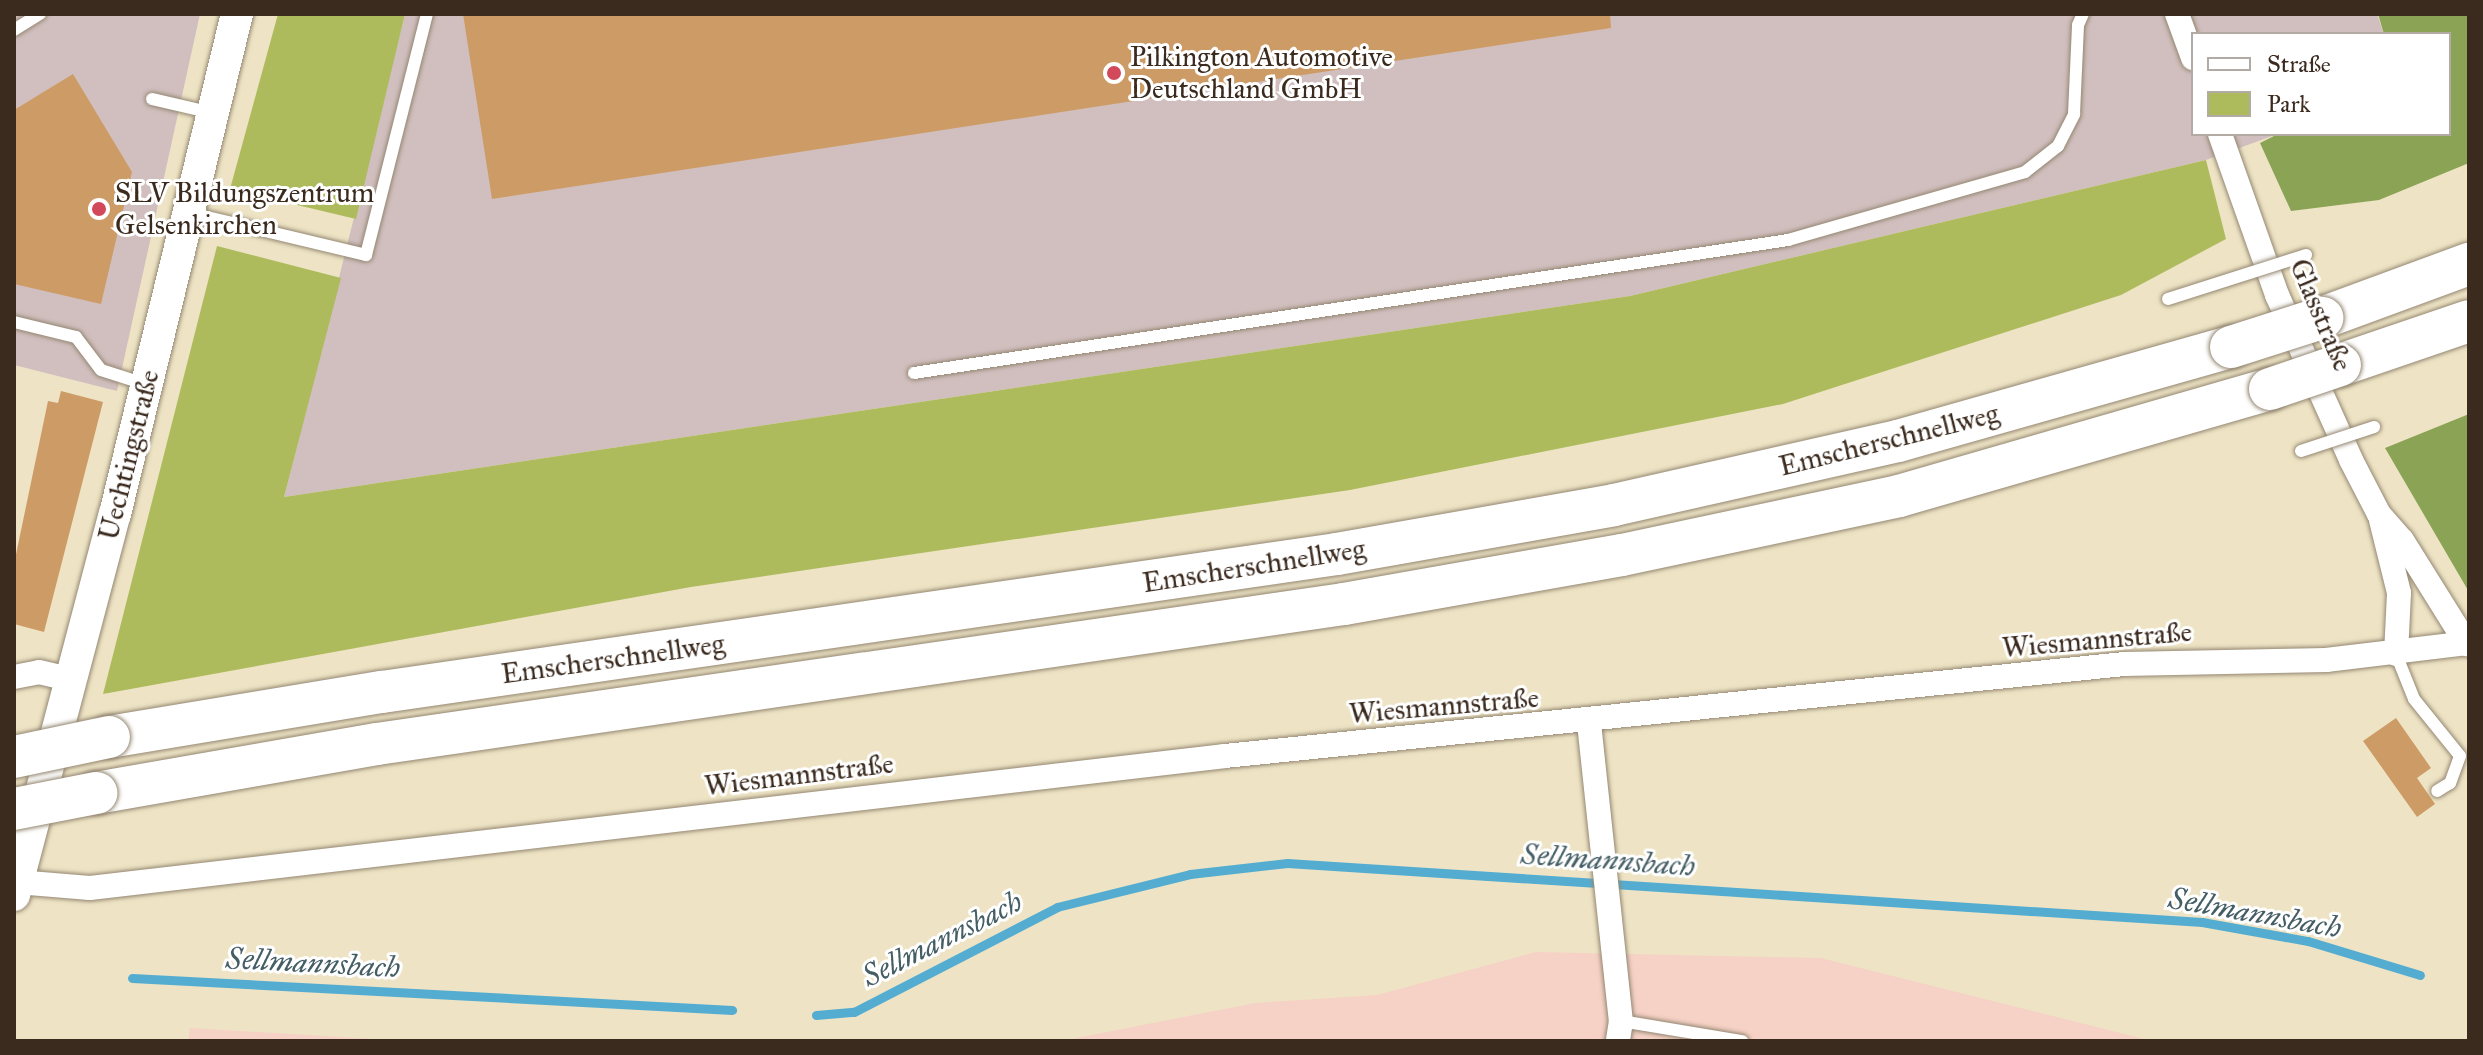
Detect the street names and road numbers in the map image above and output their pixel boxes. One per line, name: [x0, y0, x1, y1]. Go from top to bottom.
street label: Glasstraße: [2282, 254, 2360, 376]
street label: Uechtingstraße: [92, 366, 166, 544]
street label: Emscherschnellweg: [1776, 396, 2002, 484]
street label: Emscherschnellweg: [1140, 532, 1368, 600]
street label: Wiesmannstraße: [2001, 615, 2193, 665]
street label: Emscherschnellweg: [499, 627, 727, 691]
street label: Wiesmannstraße: [1348, 681, 1540, 731]
street label: Wiesmannstraße: [703, 747, 895, 803]

